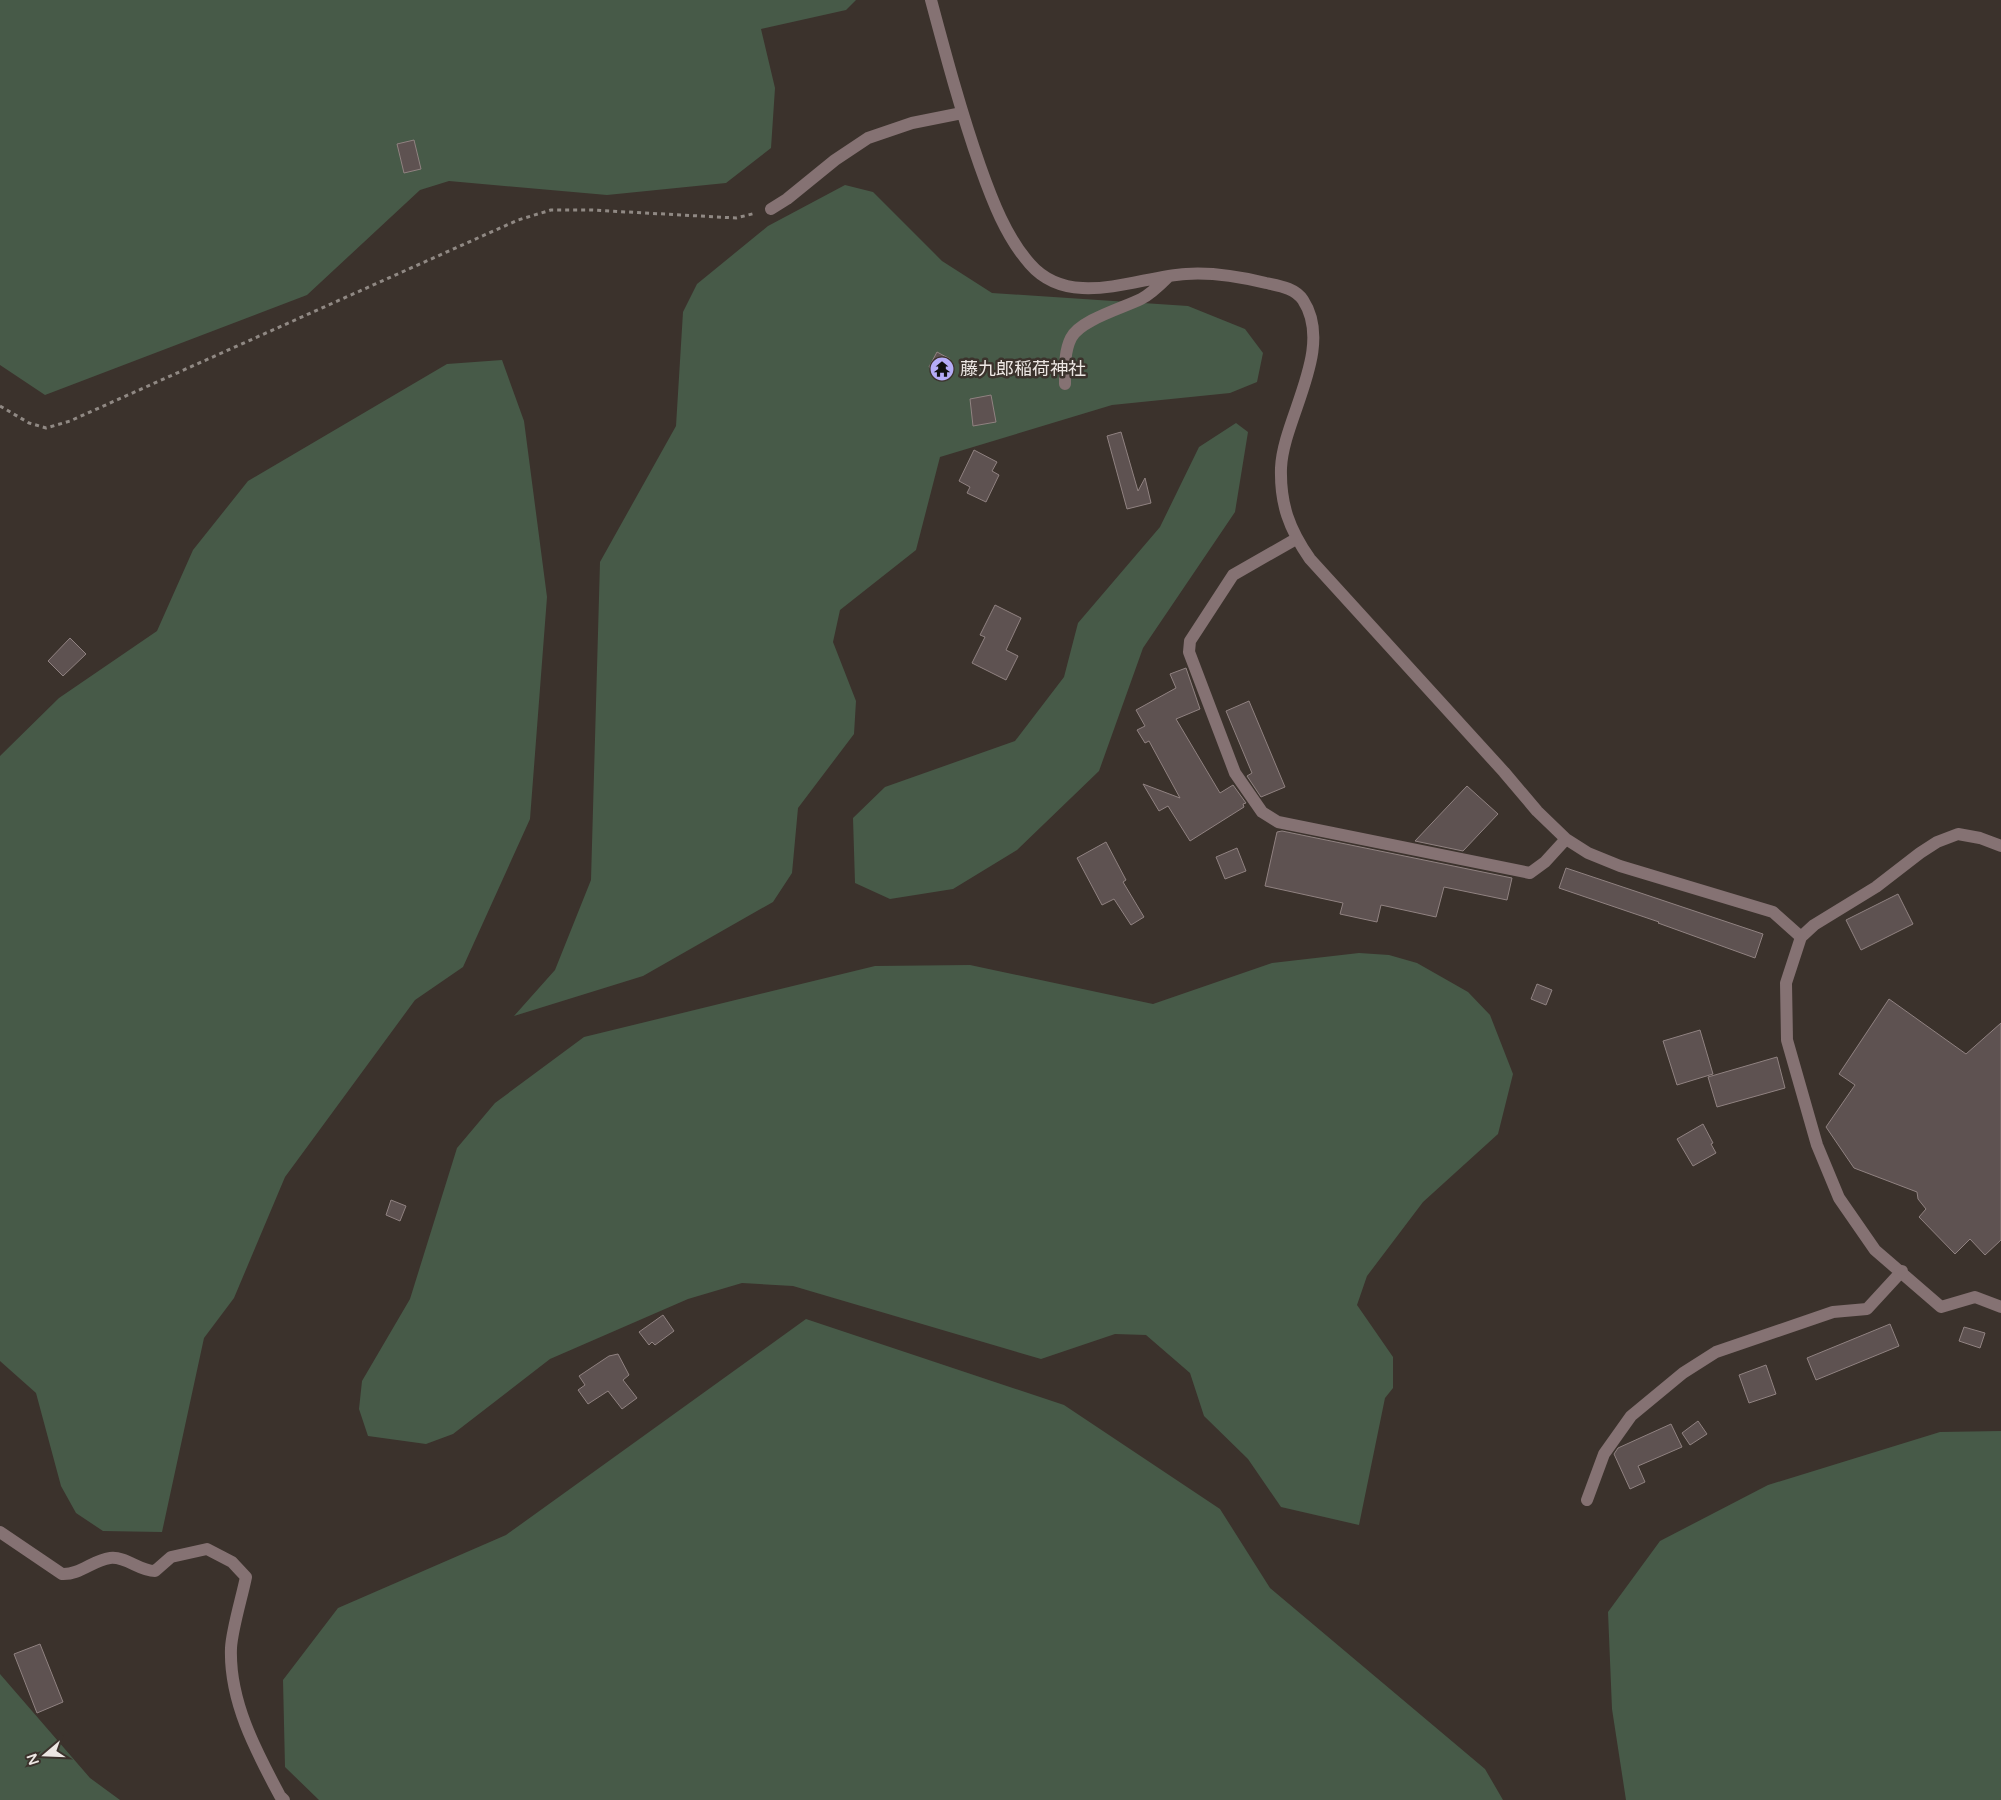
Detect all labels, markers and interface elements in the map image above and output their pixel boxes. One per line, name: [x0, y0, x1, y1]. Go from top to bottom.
temple icon: 藤九郎稲荷神社: [929, 356, 955, 382]
place label: 藤九郎稲荷神社: [960, 358, 1086, 380]
north arrow: [20, 1730, 70, 1780]
text: N: [23, 1751, 43, 1767]

